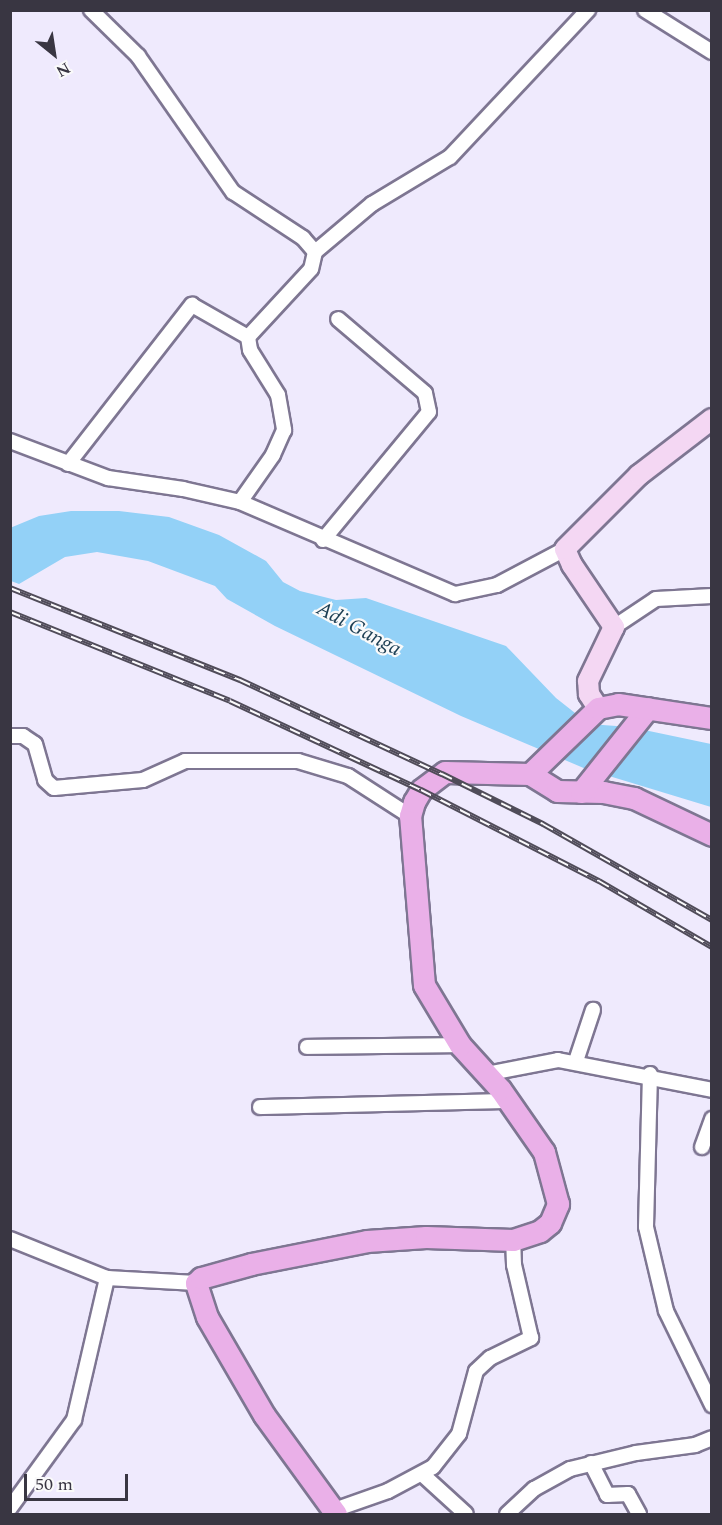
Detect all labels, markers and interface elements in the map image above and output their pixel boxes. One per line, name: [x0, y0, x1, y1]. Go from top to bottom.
north arrow: [24, 24, 84, 84]
text: N: [51, 56, 75, 83]
water label: Adi Ganga: [312, 596, 406, 662]
scale bar: [27, 1462, 130, 1500]
text: 50 m: [35, 1471, 73, 1498]

